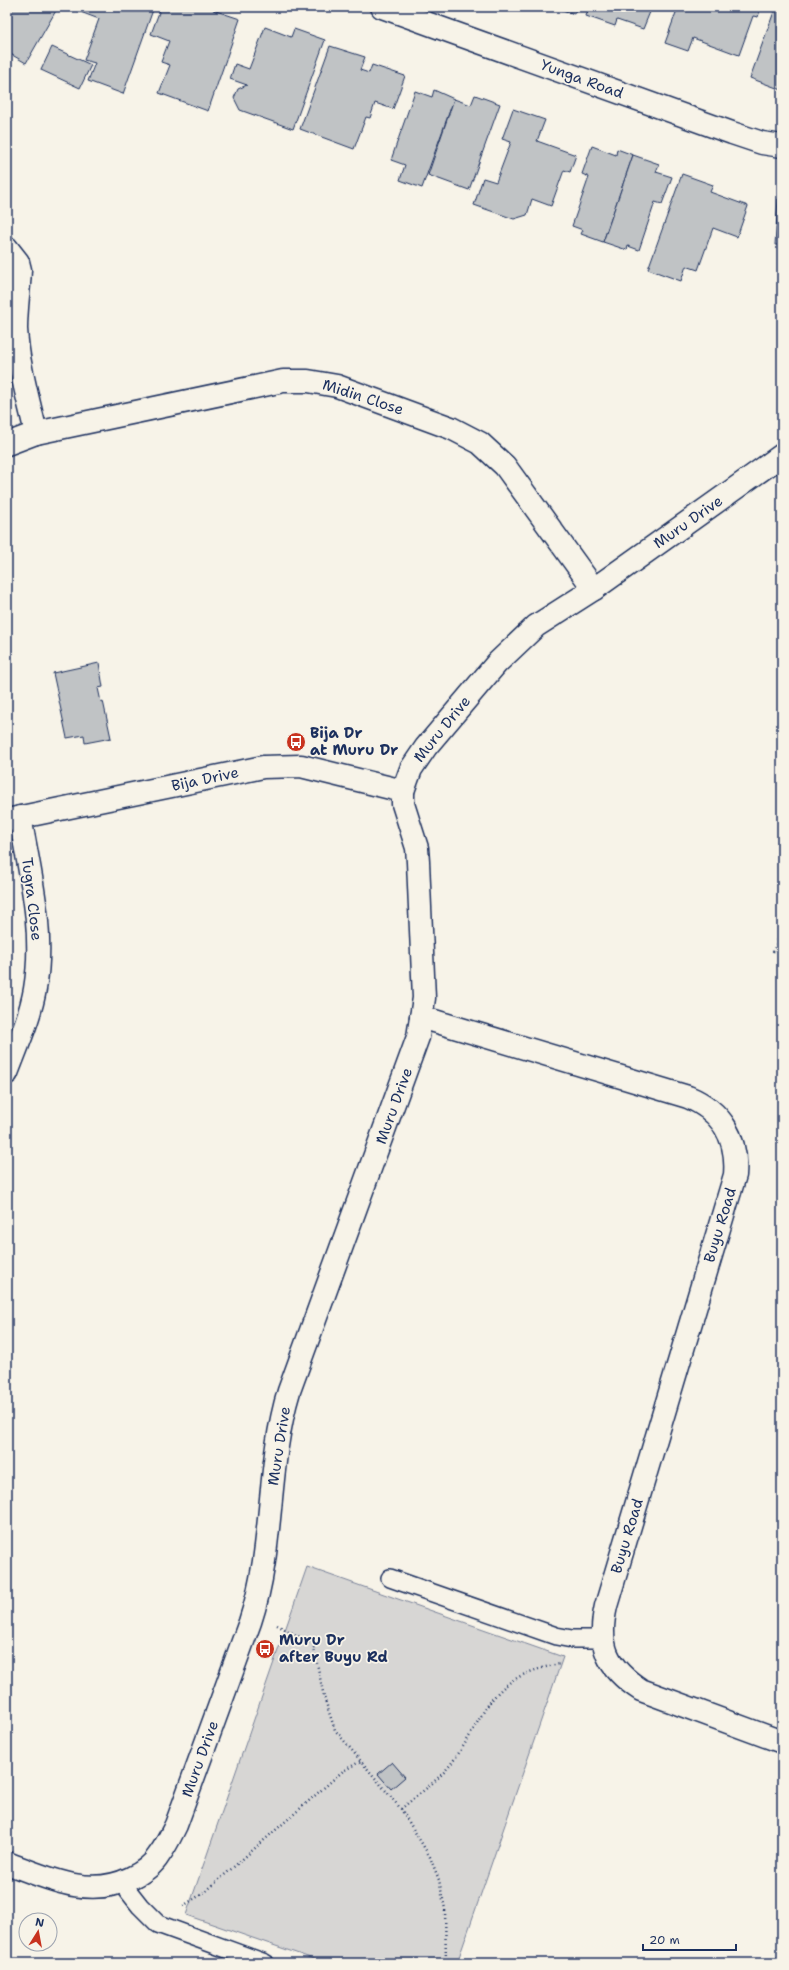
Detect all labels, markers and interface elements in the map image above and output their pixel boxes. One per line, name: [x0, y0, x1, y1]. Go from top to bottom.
street label: Yunga Road: [538, 55, 627, 103]
street label: Midin Close: [320, 374, 406, 420]
street label: Muru Drive: [649, 491, 727, 553]
street label: Muru Drive: [409, 692, 475, 766]
place label: Bija Dr at Muru Dr: [310, 723, 398, 760]
bus stop icon: Bija Dr at Muru Dr: [285, 731, 307, 753]
street label: Bija Drive: [170, 762, 240, 796]
street label: Tugra Close: [17, 856, 47, 942]
street label: Muru Drive: [371, 1065, 417, 1147]
street label: Buyu Road: [699, 1185, 741, 1265]
street label: Muru Drive: [263, 1405, 295, 1487]
street label: Buyu Road: [606, 1496, 648, 1576]
place label: Muru Dr after Buyu Rd: [279, 1630, 388, 1667]
bus stop icon: Muru Dr after Buyu Rd: [254, 1638, 276, 1660]
street label: Muru Drive: [177, 1718, 223, 1800]
north arrow: [18, 1912, 58, 1952]
text: N: [34, 1914, 46, 1931]
scale bar: [643, 1926, 736, 1952]
text: 20 m: [649, 1932, 680, 1948]

